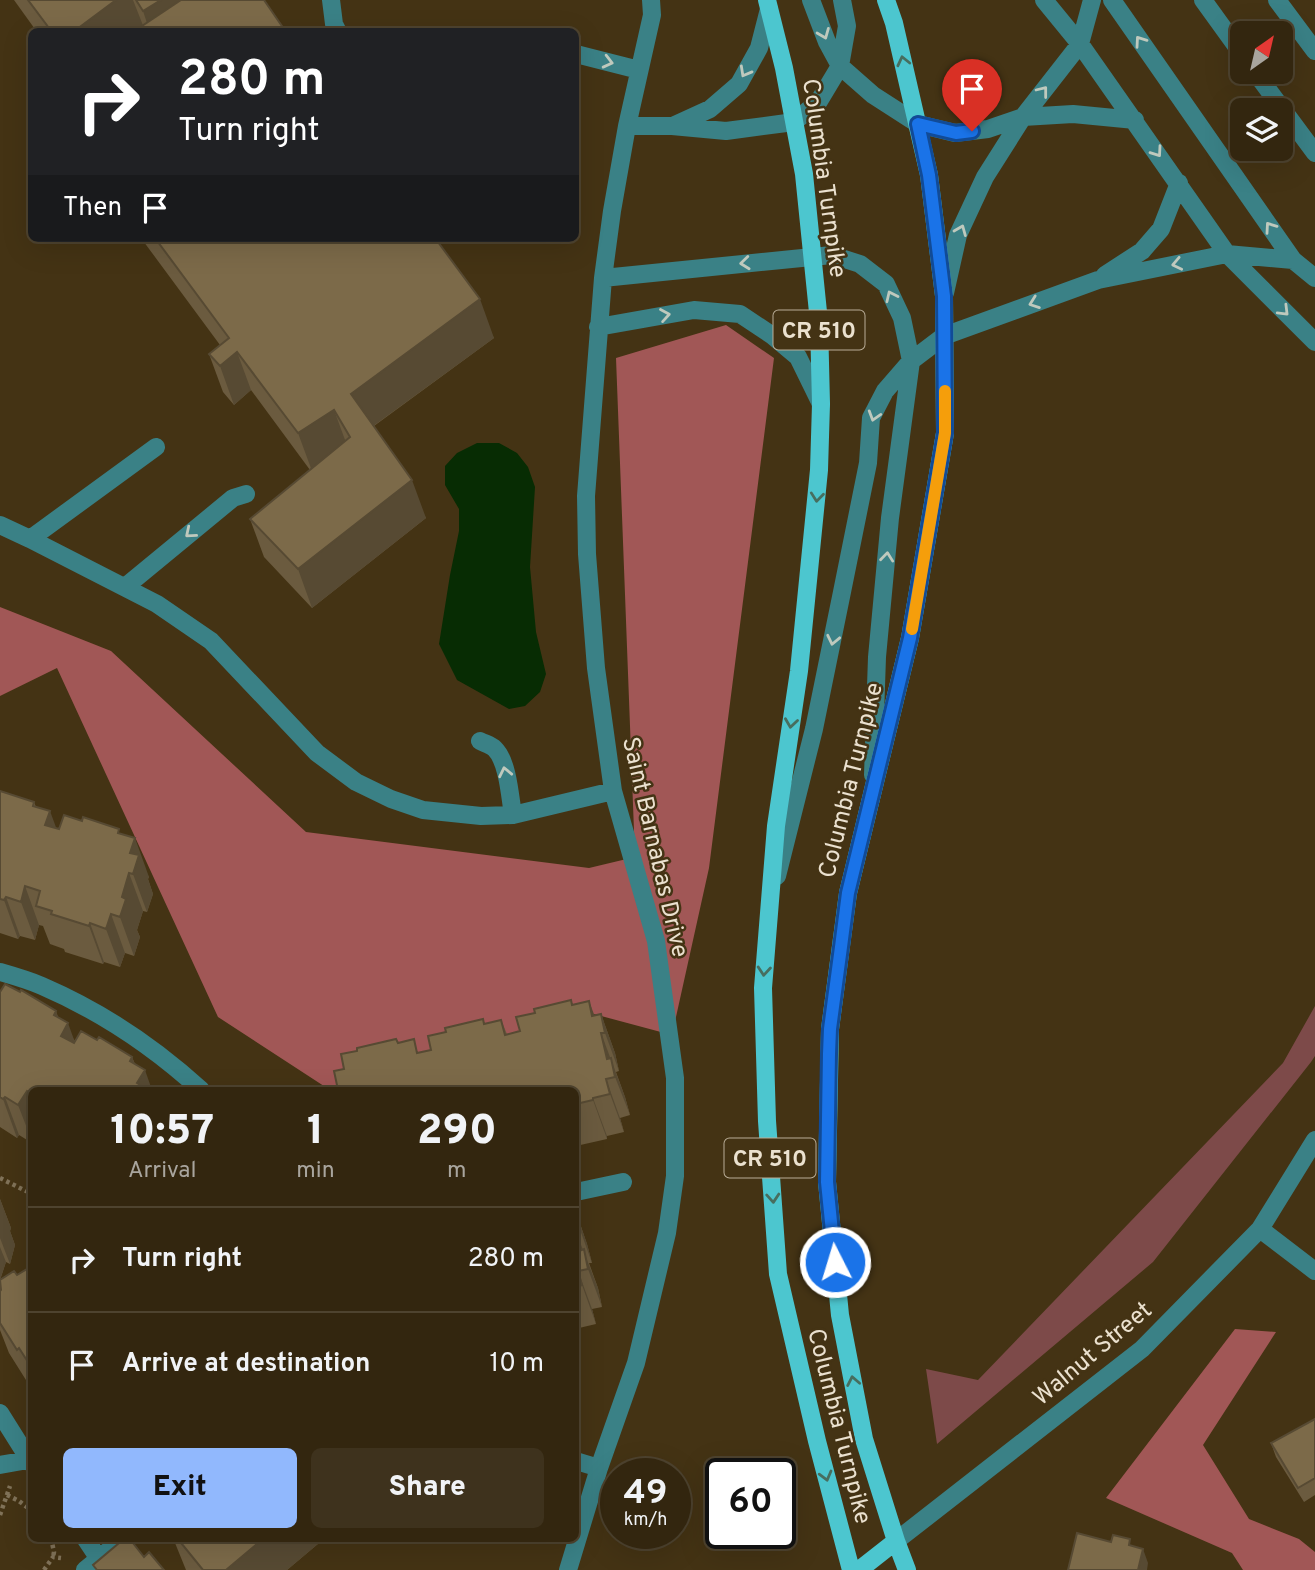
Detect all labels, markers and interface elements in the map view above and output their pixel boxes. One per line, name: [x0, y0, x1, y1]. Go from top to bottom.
north arrow: [1230, 21, 1293, 84]
map controls: [1230, 21, 1293, 161]
one-way arrow: [816, 27, 830, 39]
one-way arrow: [1136, 36, 1148, 49]
text: 280 m: [178, 51, 325, 113]
one-way arrow: [601, 54, 613, 68]
icon: right: [63, 56, 154, 147]
one-way arrow: [897, 56, 911, 68]
pin: [942, 59, 1002, 131]
one-way arrow: [740, 65, 753, 78]
icon: arrive: [953, 70, 991, 108]
street label: Columbia Turnpike: [794, 77, 852, 280]
one-way arrow: [1035, 87, 1048, 99]
button: layers: [1230, 98, 1293, 161]
text: Turn right: [178, 112, 320, 152]
one-way arrow: [1149, 144, 1161, 157]
icon: arrive: [136, 189, 174, 227]
text: Then: [63, 192, 122, 225]
one-way arrow: [1266, 222, 1278, 235]
one-way arrow: [952, 225, 966, 237]
one-way arrow: [1171, 255, 1183, 270]
one-way arrow: [740, 256, 751, 271]
one-way arrow: [886, 291, 900, 303]
one-way arrow: [1029, 295, 1041, 309]
one-way arrow: [1276, 303, 1289, 316]
one-way arrow: [659, 308, 671, 323]
road number: CR 510: [774, 310, 864, 350]
one-way arrow: [867, 410, 882, 422]
one-way arrow: [809, 491, 824, 502]
one-way arrow: [186, 524, 198, 537]
one-way arrow: [879, 551, 894, 563]
one-way arrow: [826, 634, 841, 646]
street label: Columbia Turnpike: [813, 680, 891, 881]
one-way arrow: [784, 717, 799, 728]
street label: Saint Barnabas Drive: [614, 734, 694, 961]
one-way arrow: [498, 767, 513, 779]
one-way arrow: [757, 965, 772, 976]
text: 10:57: [110, 1106, 214, 1159]
text: 1: [307, 1106, 324, 1159]
text: 290: [417, 1106, 497, 1159]
road number: CR 510: [724, 1138, 816, 1177]
text: Arrival: [128, 1157, 196, 1186]
text: min: [296, 1157, 335, 1186]
text: m: [447, 1157, 467, 1186]
one-way arrow: [765, 1193, 780, 1204]
position arrow: [798, 1225, 872, 1299]
icon: right: [63, 1241, 101, 1279]
text: Turn right: [122, 1243, 242, 1276]
text: 280 m: [468, 1243, 544, 1276]
street label: Walnut Street: [1028, 1296, 1159, 1413]
street label: Columbia Turnpike: [799, 1326, 877, 1527]
icon: arrive: [63, 1346, 101, 1384]
text: Arrive at destination: [122, 1348, 370, 1381]
text: 10 m: [489, 1348, 544, 1381]
one-way arrow: [846, 1375, 861, 1387]
button: Exit: [63, 1448, 297, 1528]
button: Share: [311, 1448, 544, 1528]
speed limit sign: 60: [705, 1458, 796, 1549]
one-way arrow: [818, 1470, 832, 1482]
text: 49: [623, 1472, 668, 1516]
text: km/h: [624, 1509, 667, 1532]

